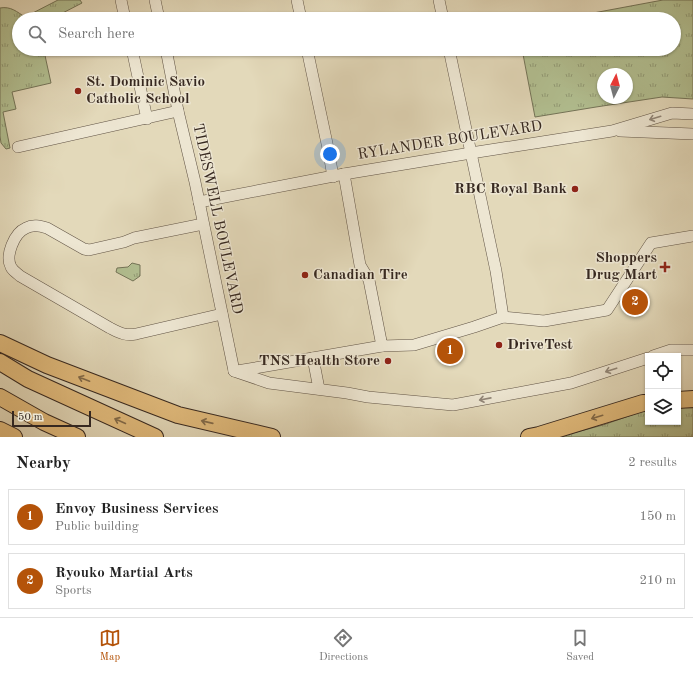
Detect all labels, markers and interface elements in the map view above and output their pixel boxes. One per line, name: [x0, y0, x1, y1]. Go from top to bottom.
search box: [12, 12, 681, 56]
icon: search: [26, 23, 48, 45]
text: Search here: [58, 27, 135, 42]
north arrow: [597, 68, 633, 104]
place label: St. Dominic Savio Catholic School: [86, 75, 205, 107]
marker: St. Dominic Savio Catholic School: [73, 86, 83, 96]
one-way arrow: [649, 115, 662, 122]
street label: RYLANDER BOULEVARD: [357, 119, 543, 163]
street label: TIDESWELL BOULEVARD: [189, 122, 245, 316]
your location: [320, 144, 340, 164]
place label: RBC Royal Bank: [454, 182, 568, 197]
marker: RBC Royal Bank: [570, 184, 580, 194]
place label: Shoppers Drug Mart: [585, 251, 658, 283]
marker: Shoppers Drug Mart: [660, 262, 670, 272]
place label: Canadian Tire: [313, 268, 408, 283]
marker: Canadian Tire: [300, 270, 310, 280]
pin: 2: [622, 287, 648, 317]
pin: 1: [437, 336, 463, 366]
place label: DriveTest: [507, 338, 573, 353]
marker: DriveTest: [494, 340, 504, 350]
map controls: [645, 353, 681, 425]
button: locate: [645, 353, 681, 389]
place label: TNS Health Store: [259, 354, 380, 369]
marker: TNS Health Store: [383, 356, 393, 366]
one-way arrow: [605, 367, 618, 374]
one-way arrow: [79, 375, 91, 383]
button: layers: [645, 389, 681, 425]
one-way arrow: [479, 396, 492, 404]
scale bar: [12, 409, 91, 428]
text: 50 m: [18, 412, 43, 423]
one-way arrow: [591, 414, 604, 421]
one-way arrow: [114, 417, 126, 424]
one-way arrow: [201, 417, 214, 425]
text: Nearby: [16, 455, 71, 472]
text: 2 results: [628, 456, 677, 469]
text: Envoy Business Services: [55, 502, 219, 517]
text: 1: [26, 510, 34, 523]
text: 150 m: [639, 510, 676, 523]
text: Public building: [55, 520, 139, 533]
text: Ryouko Martial Arts: [55, 566, 193, 581]
text: 2: [26, 574, 34, 587]
text: 210 m: [639, 574, 676, 587]
text: Sports: [55, 584, 92, 597]
tab: Map: [99, 627, 121, 665]
tab: Directions: [319, 627, 368, 665]
tab: Saved: [566, 627, 594, 665]

